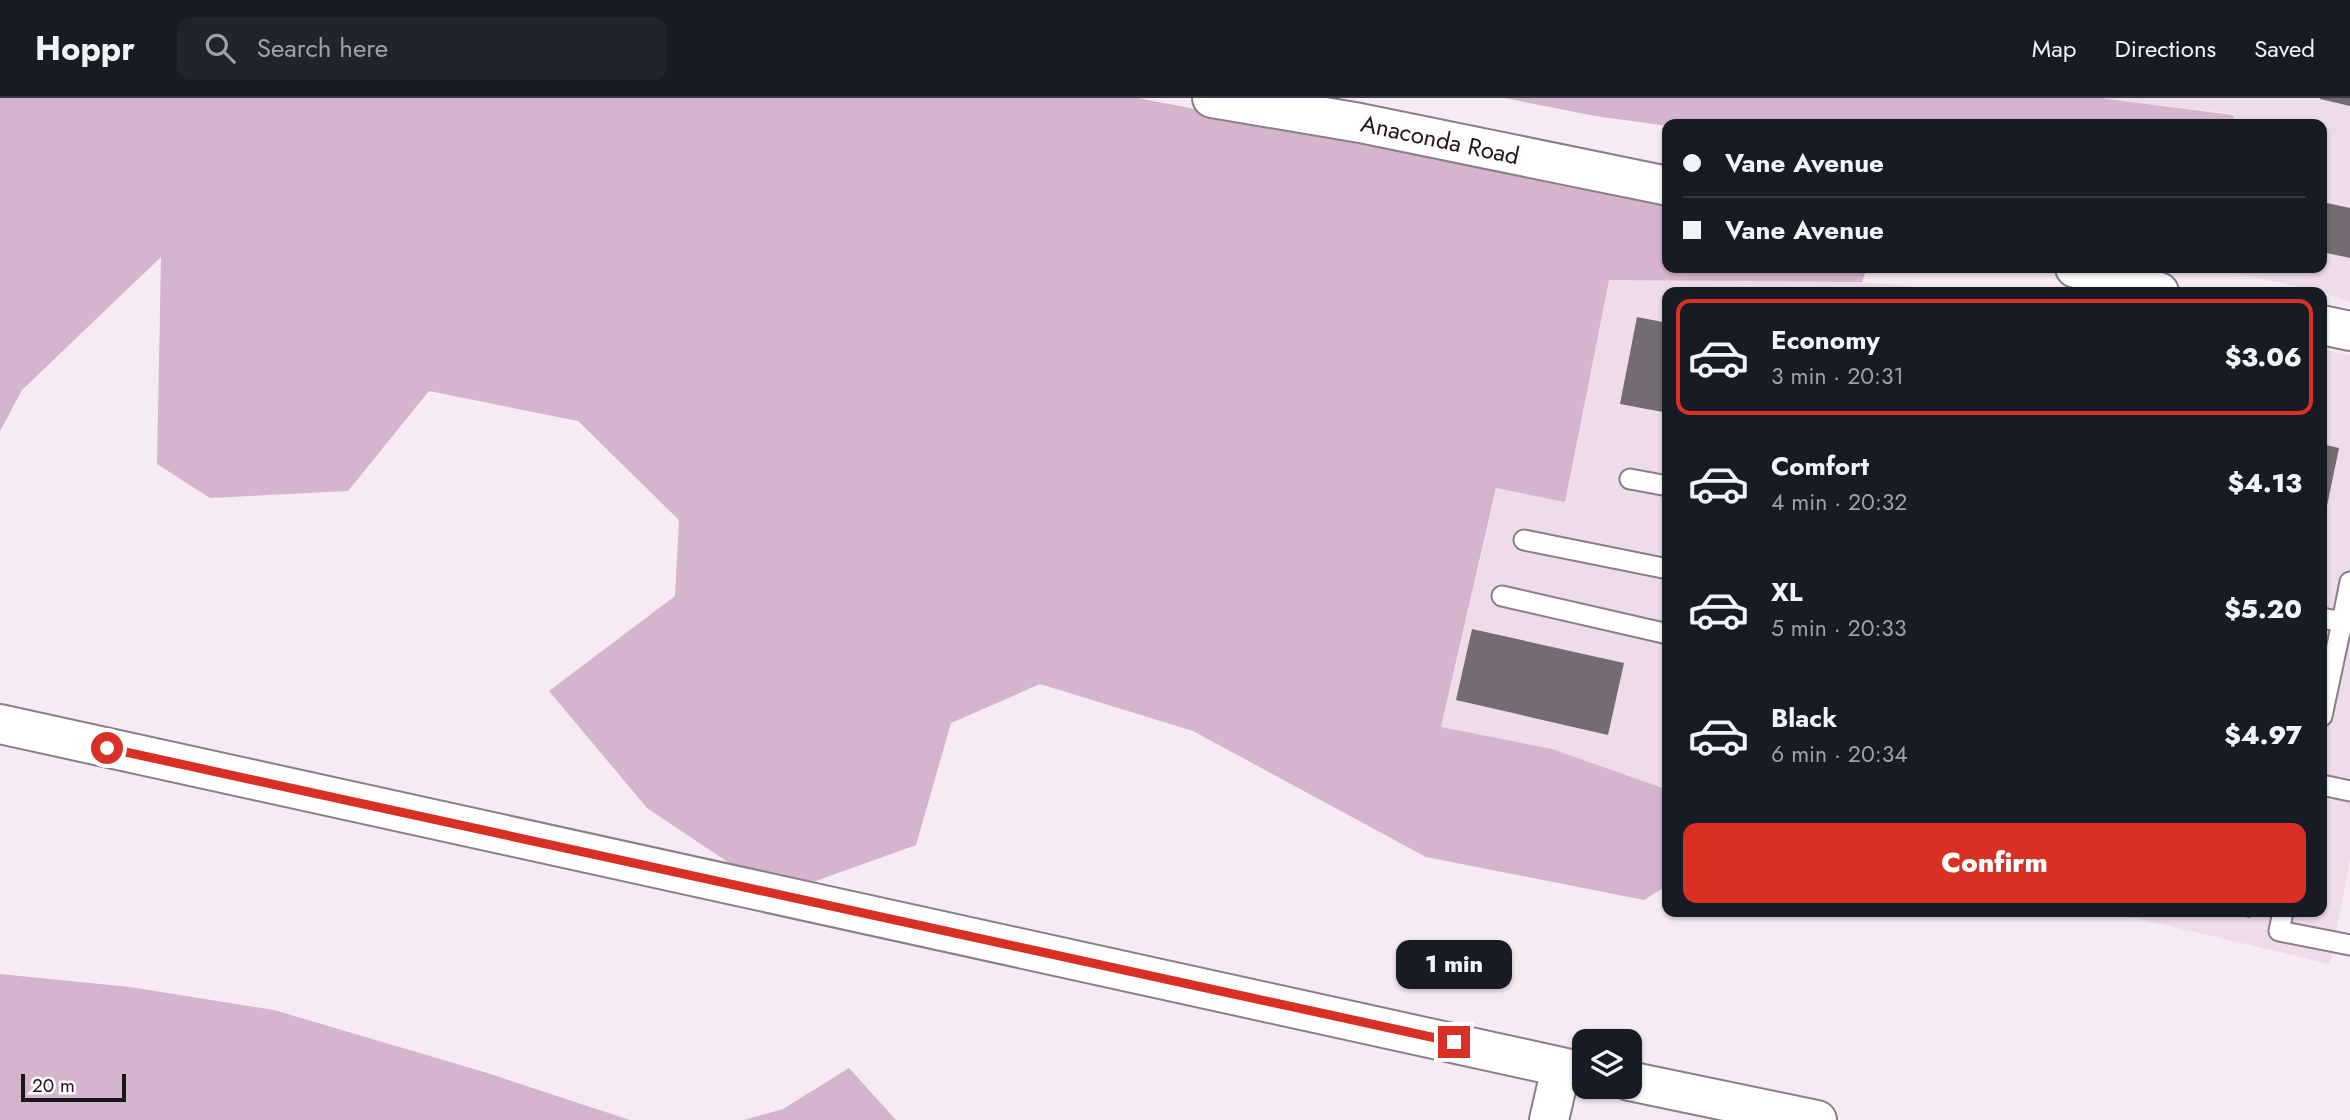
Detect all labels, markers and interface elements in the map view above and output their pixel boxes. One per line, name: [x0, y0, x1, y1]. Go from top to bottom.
search box: [177, 17, 667, 80]
text: Hoppr: [35, 25, 135, 72]
icon: search: [201, 29, 239, 67]
text: Search here: [257, 29, 388, 67]
text: Map: [2032, 31, 2077, 66]
text: Directions: [2115, 31, 2216, 66]
text: Saved: [2254, 31, 2315, 66]
street label: Anaconda Road: [1358, 106, 1523, 173]
text: Vane Avenue: [1725, 144, 1884, 182]
text: Vane Avenue: [1725, 211, 1884, 249]
text: Economy: [1771, 321, 1880, 359]
icon: car: [1687, 326, 1750, 389]
text: $3.06: [2225, 338, 2302, 376]
text: 3 min · 20:31: [1771, 359, 1904, 393]
text: Comfort: [1771, 447, 1869, 485]
icon: car: [1687, 452, 1750, 515]
text: $4.13: [2228, 464, 2302, 502]
text: 4 min · 20:32: [1771, 485, 1907, 519]
text: XL: [1771, 573, 1803, 611]
icon: car: [1687, 578, 1750, 641]
text: $5.20: [2224, 590, 2302, 628]
text: 5 min · 20:33: [1771, 611, 1906, 645]
text: Black: [1771, 699, 1837, 737]
icon: car: [1687, 704, 1750, 767]
text: $4.97: [2224, 716, 2302, 754]
route start: [91, 732, 123, 764]
text: 6 min · 20:34: [1771, 737, 1908, 771]
button: Confirm: [1683, 823, 2306, 903]
callout: 1 min: [1396, 940, 1512, 990]
text: 1 min: [1425, 947, 1483, 981]
route end: [1438, 1026, 1470, 1058]
map controls: [1572, 1029, 1642, 1099]
button: layers: [1572, 1029, 1642, 1099]
scale bar: [21, 1071, 126, 1103]
text: 20 m: [32, 1072, 75, 1099]

